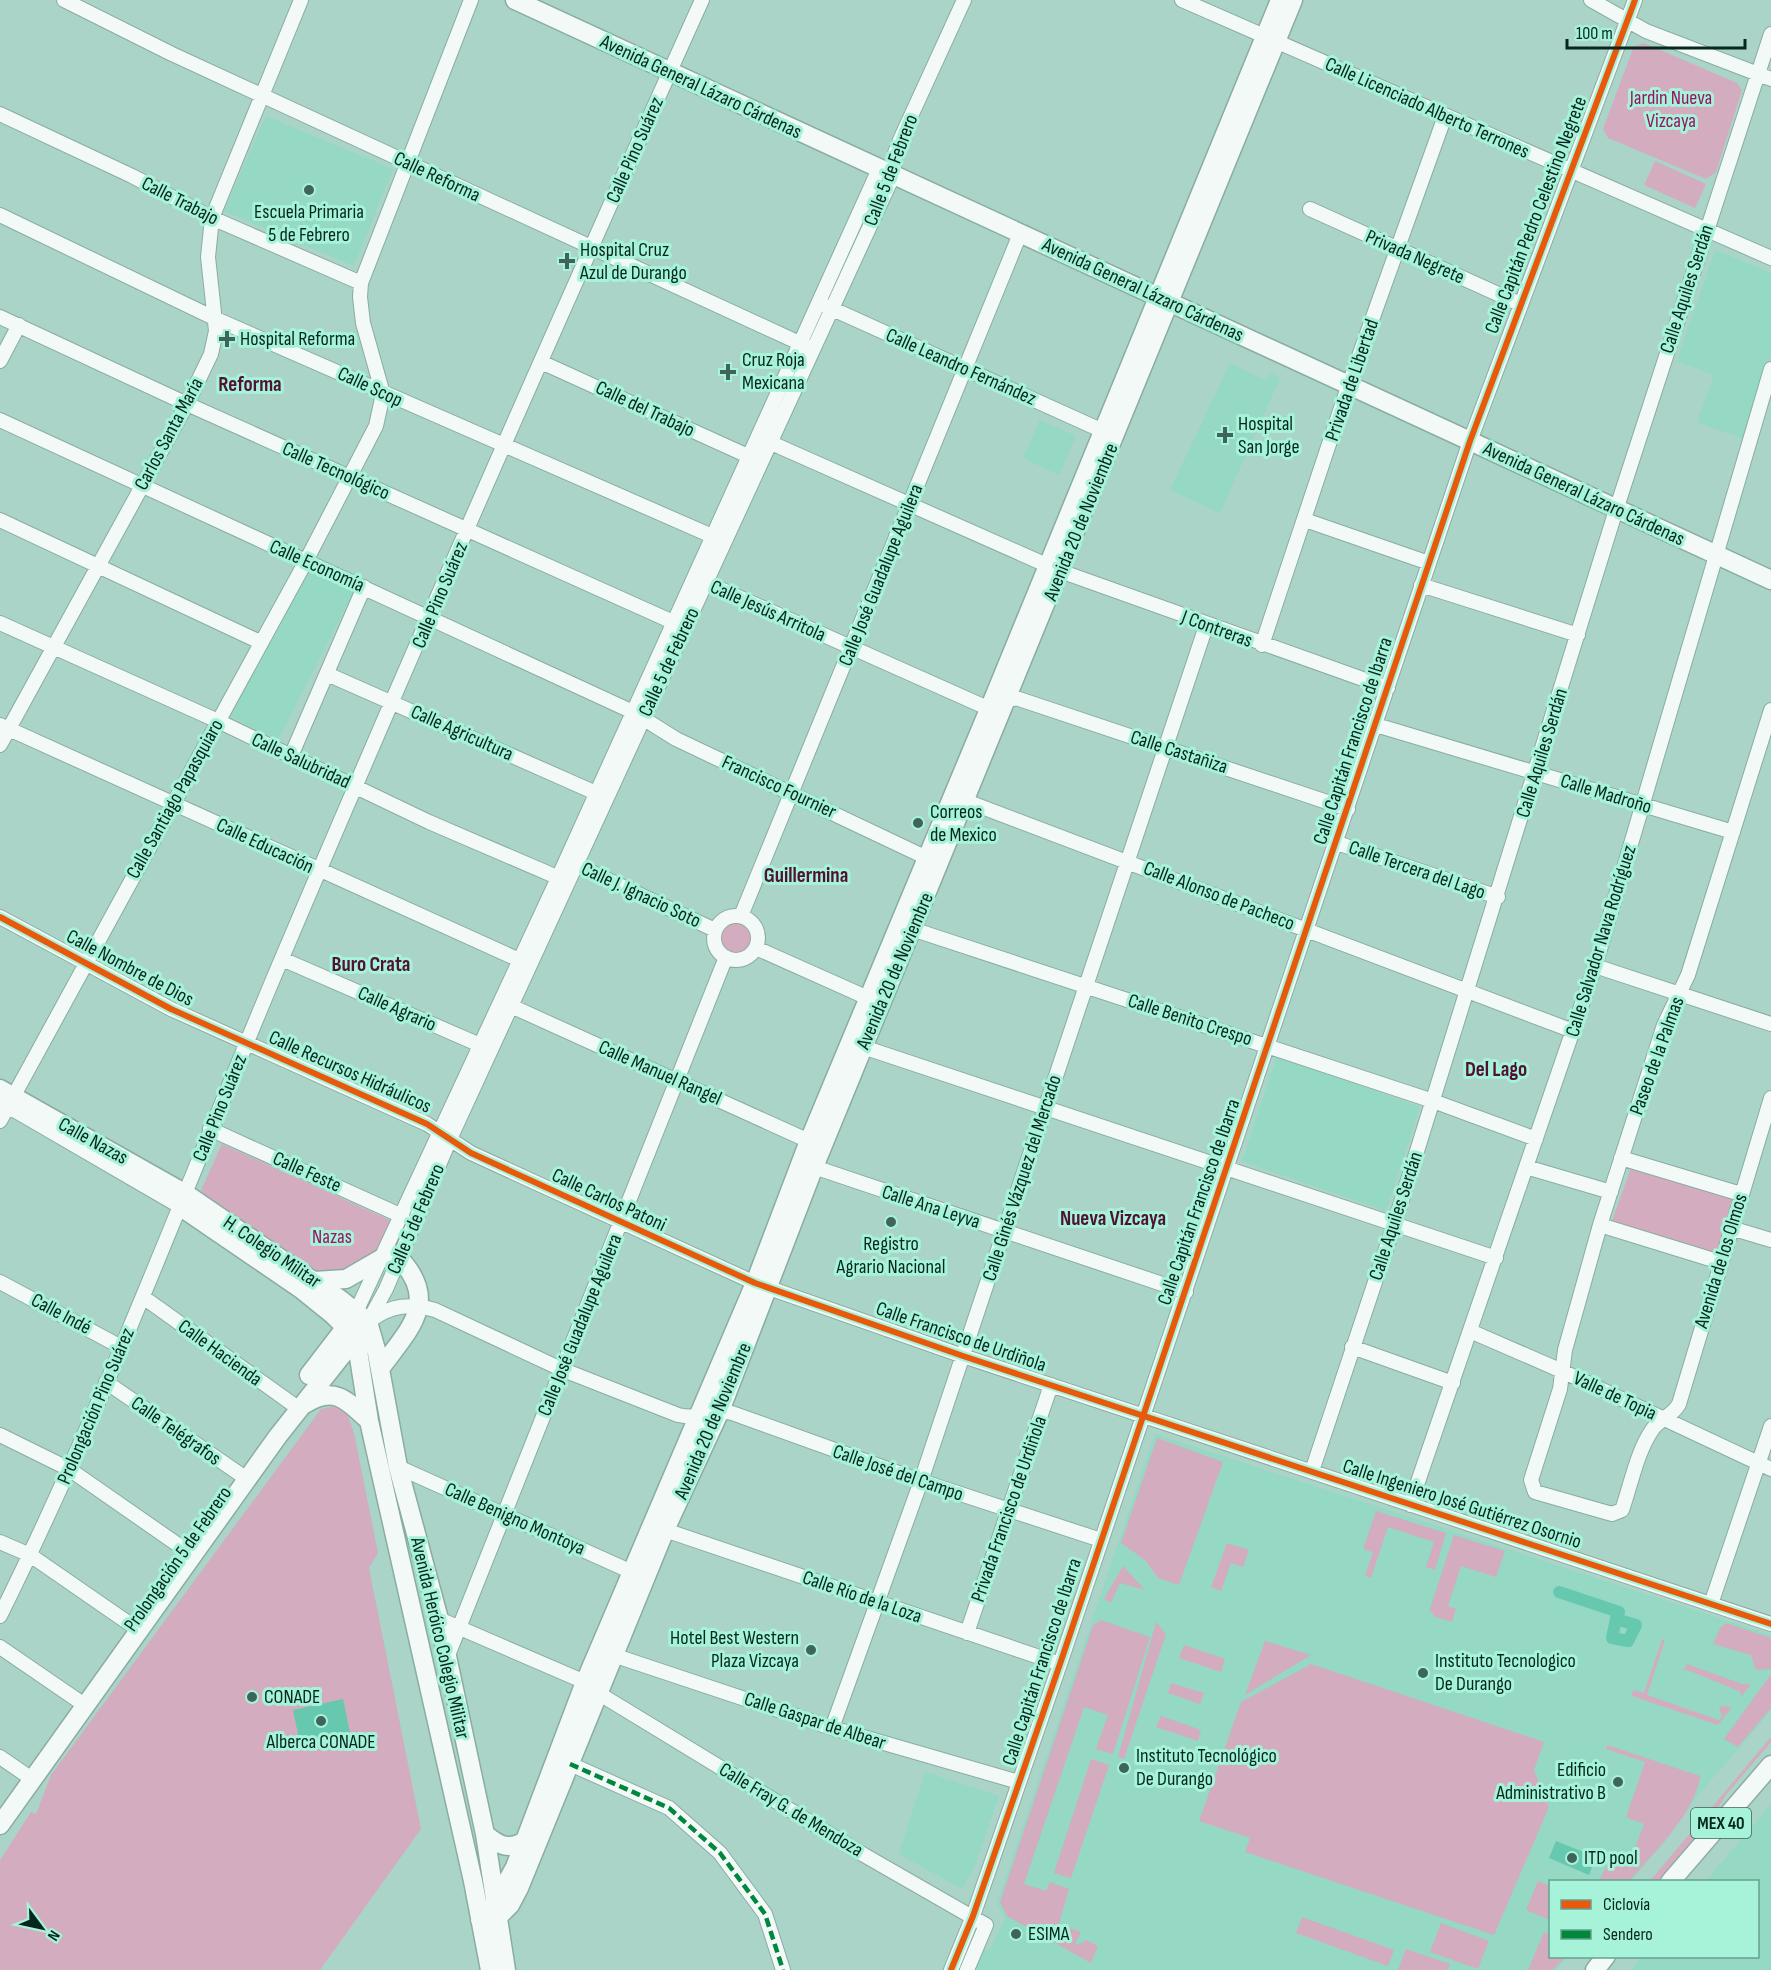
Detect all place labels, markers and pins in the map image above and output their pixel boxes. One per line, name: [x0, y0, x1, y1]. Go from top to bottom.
marker: Escuela Primaria 5 de Febrero: [302, 183, 316, 197]
place label: Escuela Primaria 5 de Febrero: [254, 200, 364, 247]
place label: Hospital Cruz Azul de Durango: [579, 238, 687, 285]
marker: Hospital Cruz Azul de Durango: [558, 252, 576, 270]
place label: Hospital Reforma: [240, 327, 355, 351]
marker: Hospital Reforma: [218, 330, 236, 348]
place label: Cruz Roja Mexicana: [742, 348, 805, 395]
marker: Cruz Roja Mexicana: [719, 363, 737, 381]
place label: Hospital San Jorge: [1238, 412, 1300, 459]
marker: Hospital San Jorge: [1216, 426, 1234, 444]
place label: Correos de Mexico: [930, 800, 997, 847]
marker: Correos de Mexico: [911, 816, 925, 830]
marker: Registro Agrario Nacional: [884, 1215, 898, 1229]
place label: Registro Agrario Nacional: [836, 1232, 945, 1279]
place label: Hotel Best Western Plaza Vizcaya: [670, 1626, 799, 1673]
marker: Hotel Best Western Plaza Vizcaya: [804, 1643, 818, 1657]
place label: Instituto Tecnologico De Durango: [1435, 1649, 1576, 1696]
marker: Instituto Tecnologico De Durango: [1416, 1666, 1430, 1680]
place label: CONADE: [264, 1685, 320, 1709]
marker: CONADE: [245, 1690, 259, 1704]
marker: Alberca CONADE: [314, 1714, 328, 1728]
place label: Alberca CONADE: [265, 1730, 376, 1754]
place label: Instituto Tecnológico De Durango: [1136, 1744, 1277, 1791]
place label: Edificio Administrativo B: [1495, 1758, 1606, 1805]
marker: Instituto Tecnológico De Durango: [1117, 1761, 1131, 1775]
marker: Edificio Administrativo B: [1611, 1775, 1625, 1789]
place label: ITD pool: [1584, 1846, 1638, 1870]
marker: ITD pool: [1565, 1851, 1579, 1865]
place label: ESIMA: [1028, 1922, 1070, 1946]
marker: ESIMA: [1009, 1927, 1023, 1941]

